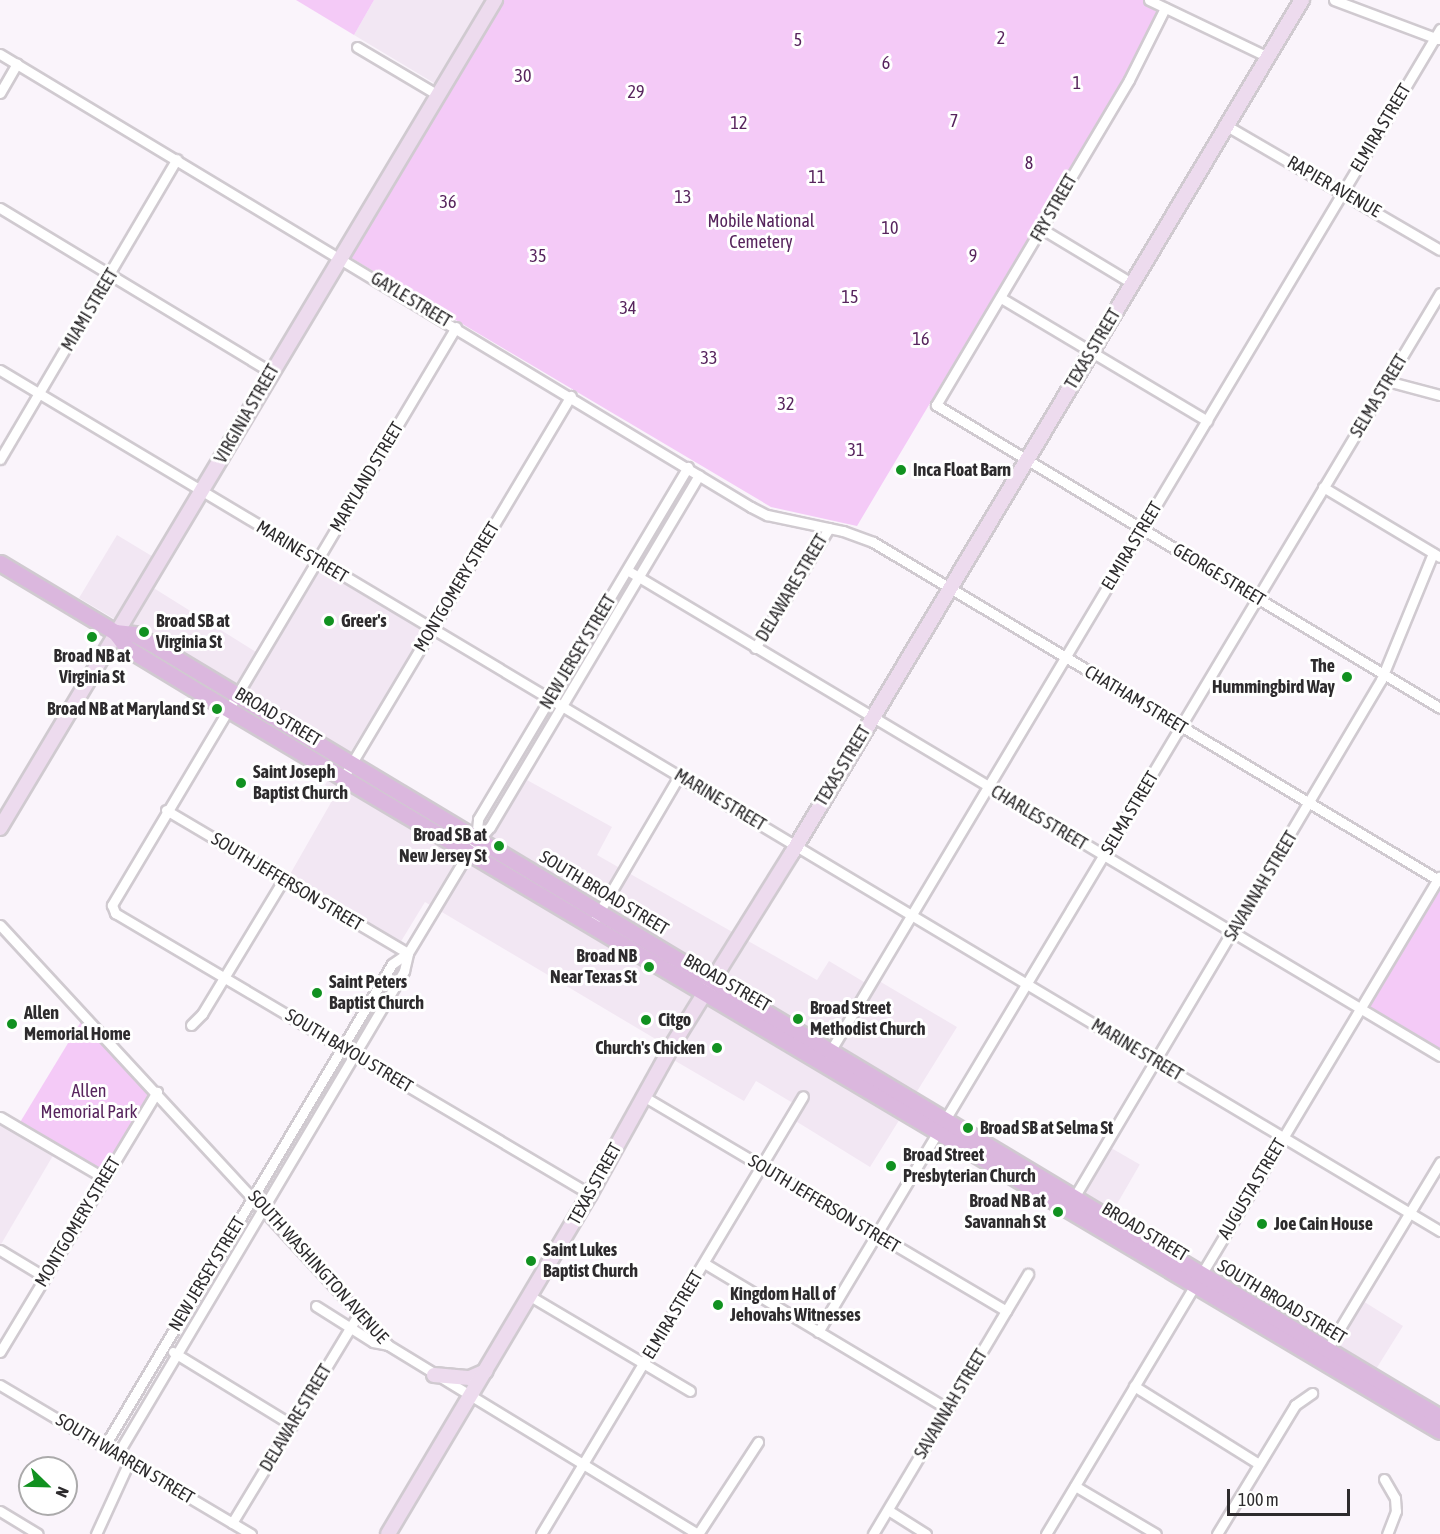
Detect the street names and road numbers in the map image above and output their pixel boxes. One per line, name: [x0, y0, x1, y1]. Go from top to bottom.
street label: ELMIRA STREET: [1346, 80, 1416, 176]
street label: RAPIER AVENUE: [1283, 152, 1385, 222]
street label: FRY STREET: [1026, 170, 1082, 246]
street label: MIAMI STREET: [57, 265, 123, 355]
street label: GAYLE STREET: [367, 267, 455, 333]
street label: TEXAS STREET: [1061, 305, 1125, 393]
street label: SELMA STREET: [1346, 350, 1412, 442]
street label: VIRGINIA STREET: [210, 361, 284, 467]
street label: MARYLAND STREET: [326, 418, 408, 536]
street label: ELMIRA STREET: [1097, 498, 1167, 594]
street label: MARINE STREET: [252, 516, 352, 588]
street label: MONTGOMERY STREET: [410, 518, 504, 656]
street label: DELAWARE STREET: [751, 530, 833, 646]
street label: GEORGE STREET: [1169, 539, 1269, 611]
street label: NEW JERSEY STREET: [535, 591, 621, 713]
street label: CHATHAM STREET: [1081, 661, 1191, 739]
street label: BROAD STREET: [231, 683, 325, 751]
street label: TEXAS STREET: [811, 722, 875, 810]
street label: MARINE STREET: [670, 764, 770, 836]
street label: SELMA STREET: [1097, 767, 1163, 859]
street label: CHARLES STREET: [987, 781, 1091, 855]
street label: SAVANNAH STREET: [1220, 827, 1302, 945]
street label: SOUTH JEFFERSON STREET: [207, 828, 367, 936]
street label: SOUTH BROAD STREET: [536, 846, 672, 940]
street label: BROAD STREET: [680, 949, 774, 1017]
street label: SOUTH BAYOU STREET: [281, 1004, 417, 1098]
street label: MARINE STREET: [1087, 1014, 1187, 1086]
street label: AUGUSTA STREET: [1214, 1135, 1290, 1243]
street label: TEXAS STREET: [564, 1139, 626, 1229]
street label: SOUTH JEFFERSON STREET: [744, 1150, 904, 1258]
street label: MONTGOMERY STREET: [31, 1153, 125, 1291]
street label: SOUTH WASHINGTON AVENUE: [243, 1186, 393, 1348]
street label: BROAD STREET: [1098, 1198, 1192, 1266]
street label: NEW JERSEY STREET: [164, 1213, 250, 1335]
street label: SOUTH BROAD STREET: [1214, 1255, 1350, 1349]
street label: ELMIRA STREET: [638, 1267, 708, 1363]
street label: SAVANNAH STREET: [910, 1345, 992, 1463]
street label: DELAWARE STREET: [255, 1360, 337, 1476]
street label: SOUTH WARREN STREET: [52, 1409, 198, 1509]

